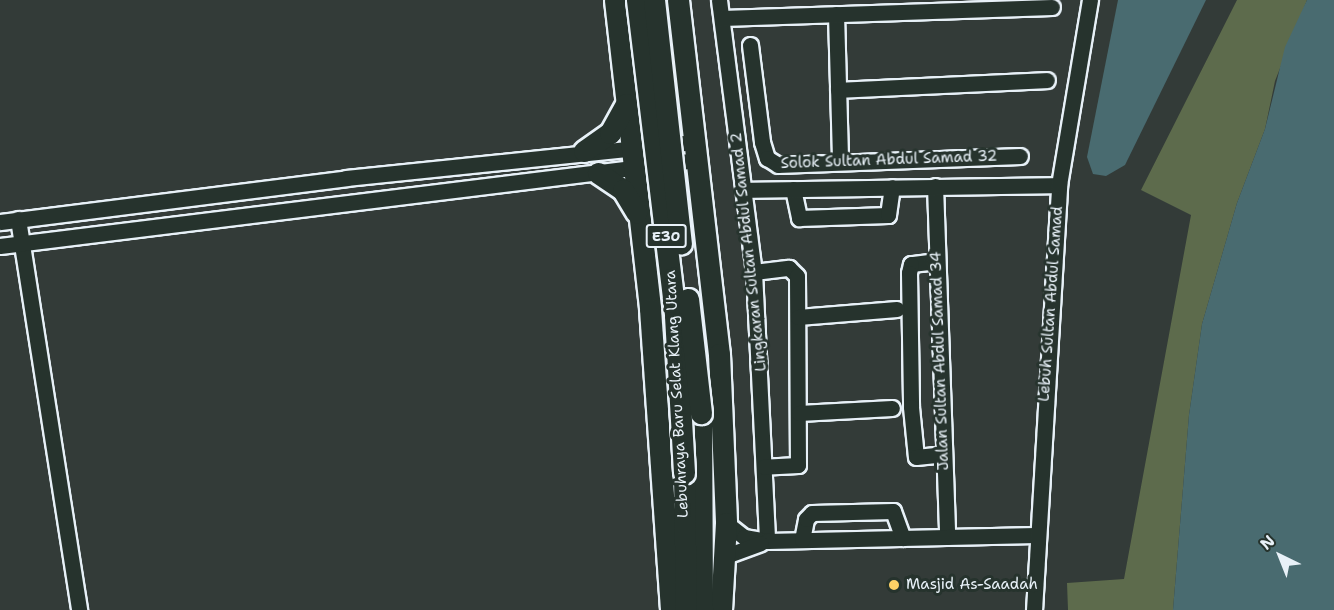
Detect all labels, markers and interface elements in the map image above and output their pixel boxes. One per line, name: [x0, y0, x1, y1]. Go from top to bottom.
street label: Lingkaran Sultan Abdul Samad 2: [727, 132, 771, 372]
street label: Solok Sultan Abdul Samad 32: [780, 147, 998, 173]
street label: Lebuh Sultan Abdul Samad: [1035, 206, 1067, 402]
road number: E30: [645, 225, 687, 247]
street label: Jalan Sultan Abdul Samad 34: [927, 251, 953, 471]
street label: Lebuhraya Baru Selat Klang Utara: [662, 270, 692, 518]
north arrow: [1250, 526, 1310, 586]
text: N: [1256, 530, 1279, 554]
place label: Masjid As-Saadah: [906, 576, 1038, 594]
marker: Masjid As-Saadah: [887, 578, 901, 592]

